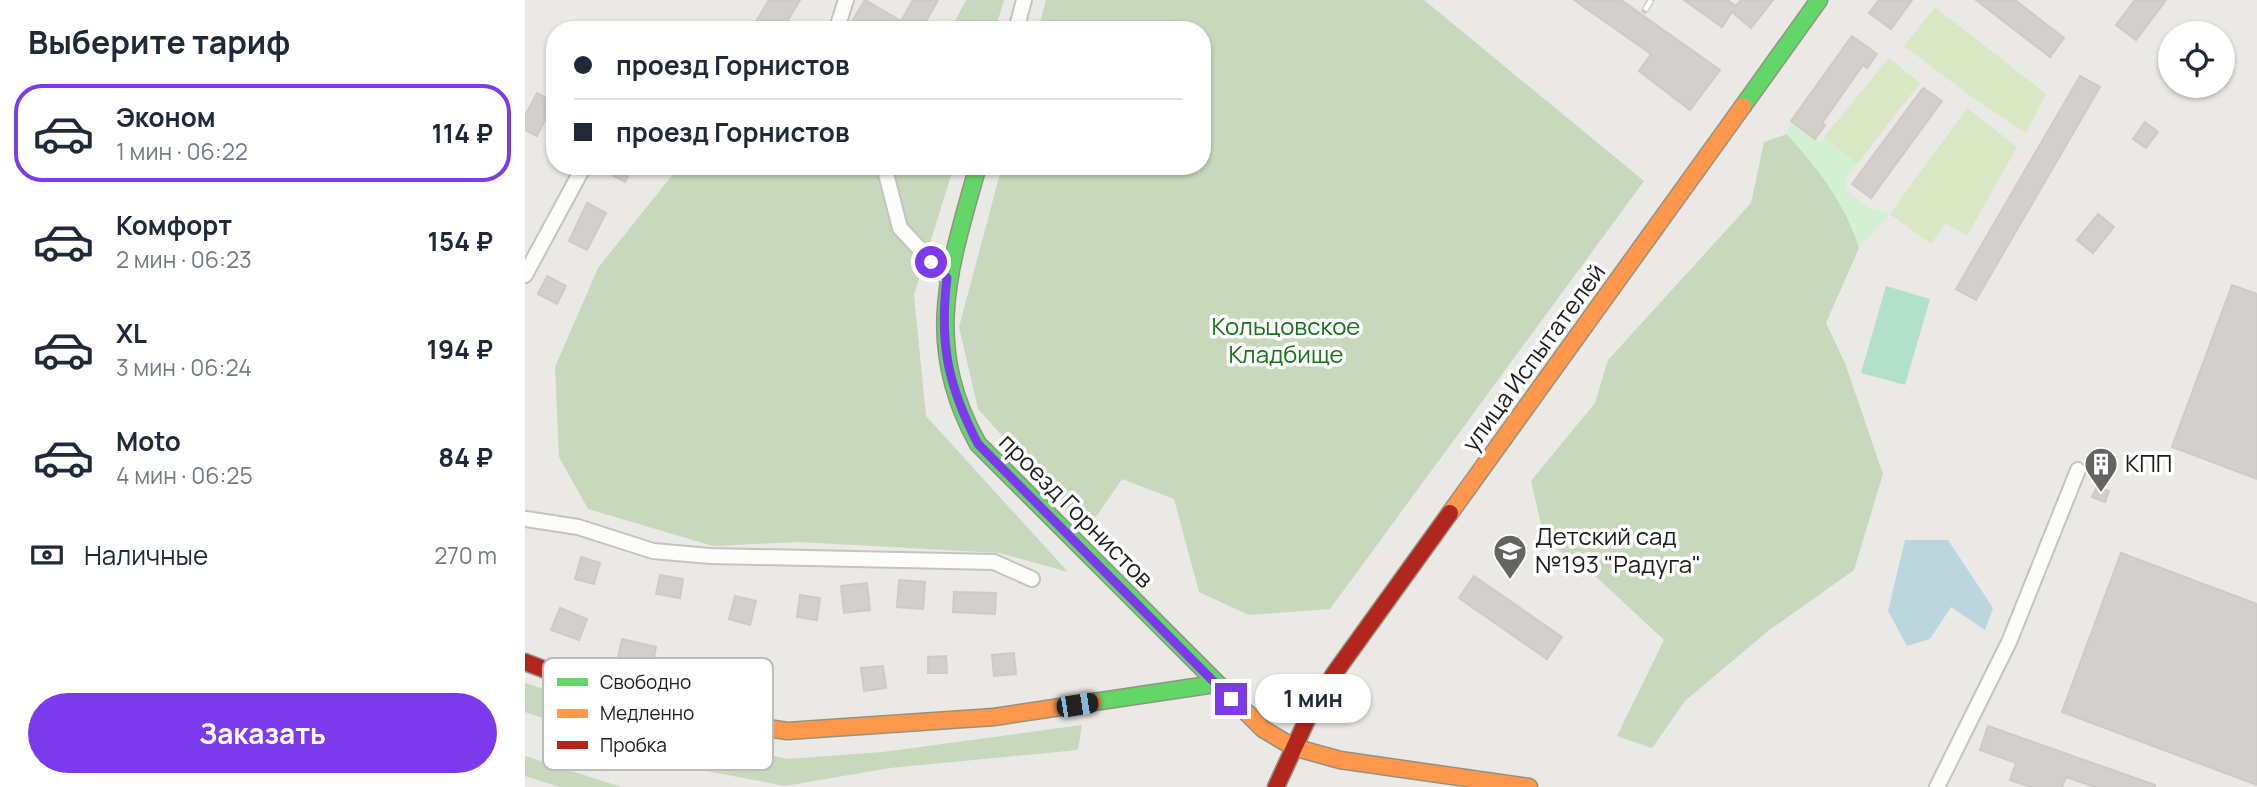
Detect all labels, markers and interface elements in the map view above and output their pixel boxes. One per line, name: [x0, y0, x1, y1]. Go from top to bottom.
text: Выберите тариф: [28, 20, 290, 64]
map controls: [2158, 21, 2235, 98]
button: locate: [2158, 21, 2235, 98]
text: проезд Горнистов: [616, 47, 849, 83]
text: Эконом: [116, 99, 216, 135]
icon: car: [32, 102, 95, 165]
text: проезд Горнистов: [616, 114, 849, 150]
text: 114 ₽: [431, 115, 493, 151]
text: 1 мин · 06:22: [116, 135, 248, 167]
text: Комфорт: [116, 207, 232, 243]
icon: car: [32, 210, 95, 273]
text: 154 ₽: [428, 223, 493, 259]
text: 2 мин · 06:23: [116, 243, 252, 275]
route start: [915, 246, 947, 278]
street label: улица Испытателей: [1453, 257, 1612, 458]
park label: Кольцовское Кладбище: [1212, 309, 1360, 370]
text: XL: [116, 315, 147, 351]
icon: car: [32, 318, 95, 381]
text: 194 ₽: [427, 331, 493, 367]
text: 3 мин · 06:24: [116, 351, 252, 383]
text: Moto: [116, 423, 181, 459]
street label: проезд Горнистов: [993, 425, 1162, 595]
icon: car: [32, 426, 95, 489]
text: 84 ₽: [438, 439, 493, 475]
building icon: КПП: [2082, 445, 2120, 494]
place label: КПП: [2125, 446, 2172, 479]
text: 4 мин · 06:25: [116, 459, 253, 491]
place label: Детский сад №193 "Радуга": [1535, 519, 1701, 580]
school or university icon: Детский сад №193 "Радуга": [1491, 532, 1529, 581]
icon: cash: [28, 536, 66, 574]
text: Наличные: [84, 537, 208, 573]
text: 270 m: [434, 539, 497, 571]
legend: [543, 658, 773, 770]
text: Свободно: [600, 669, 691, 695]
callout: 1 мин: [1255, 674, 1371, 724]
text: 1 мин: [1283, 682, 1343, 714]
route end: [1215, 683, 1247, 715]
car: [1055, 691, 1100, 719]
button: Заказать: [28, 693, 497, 773]
text: Медленно: [600, 700, 694, 726]
text: Пробка: [600, 732, 667, 758]

